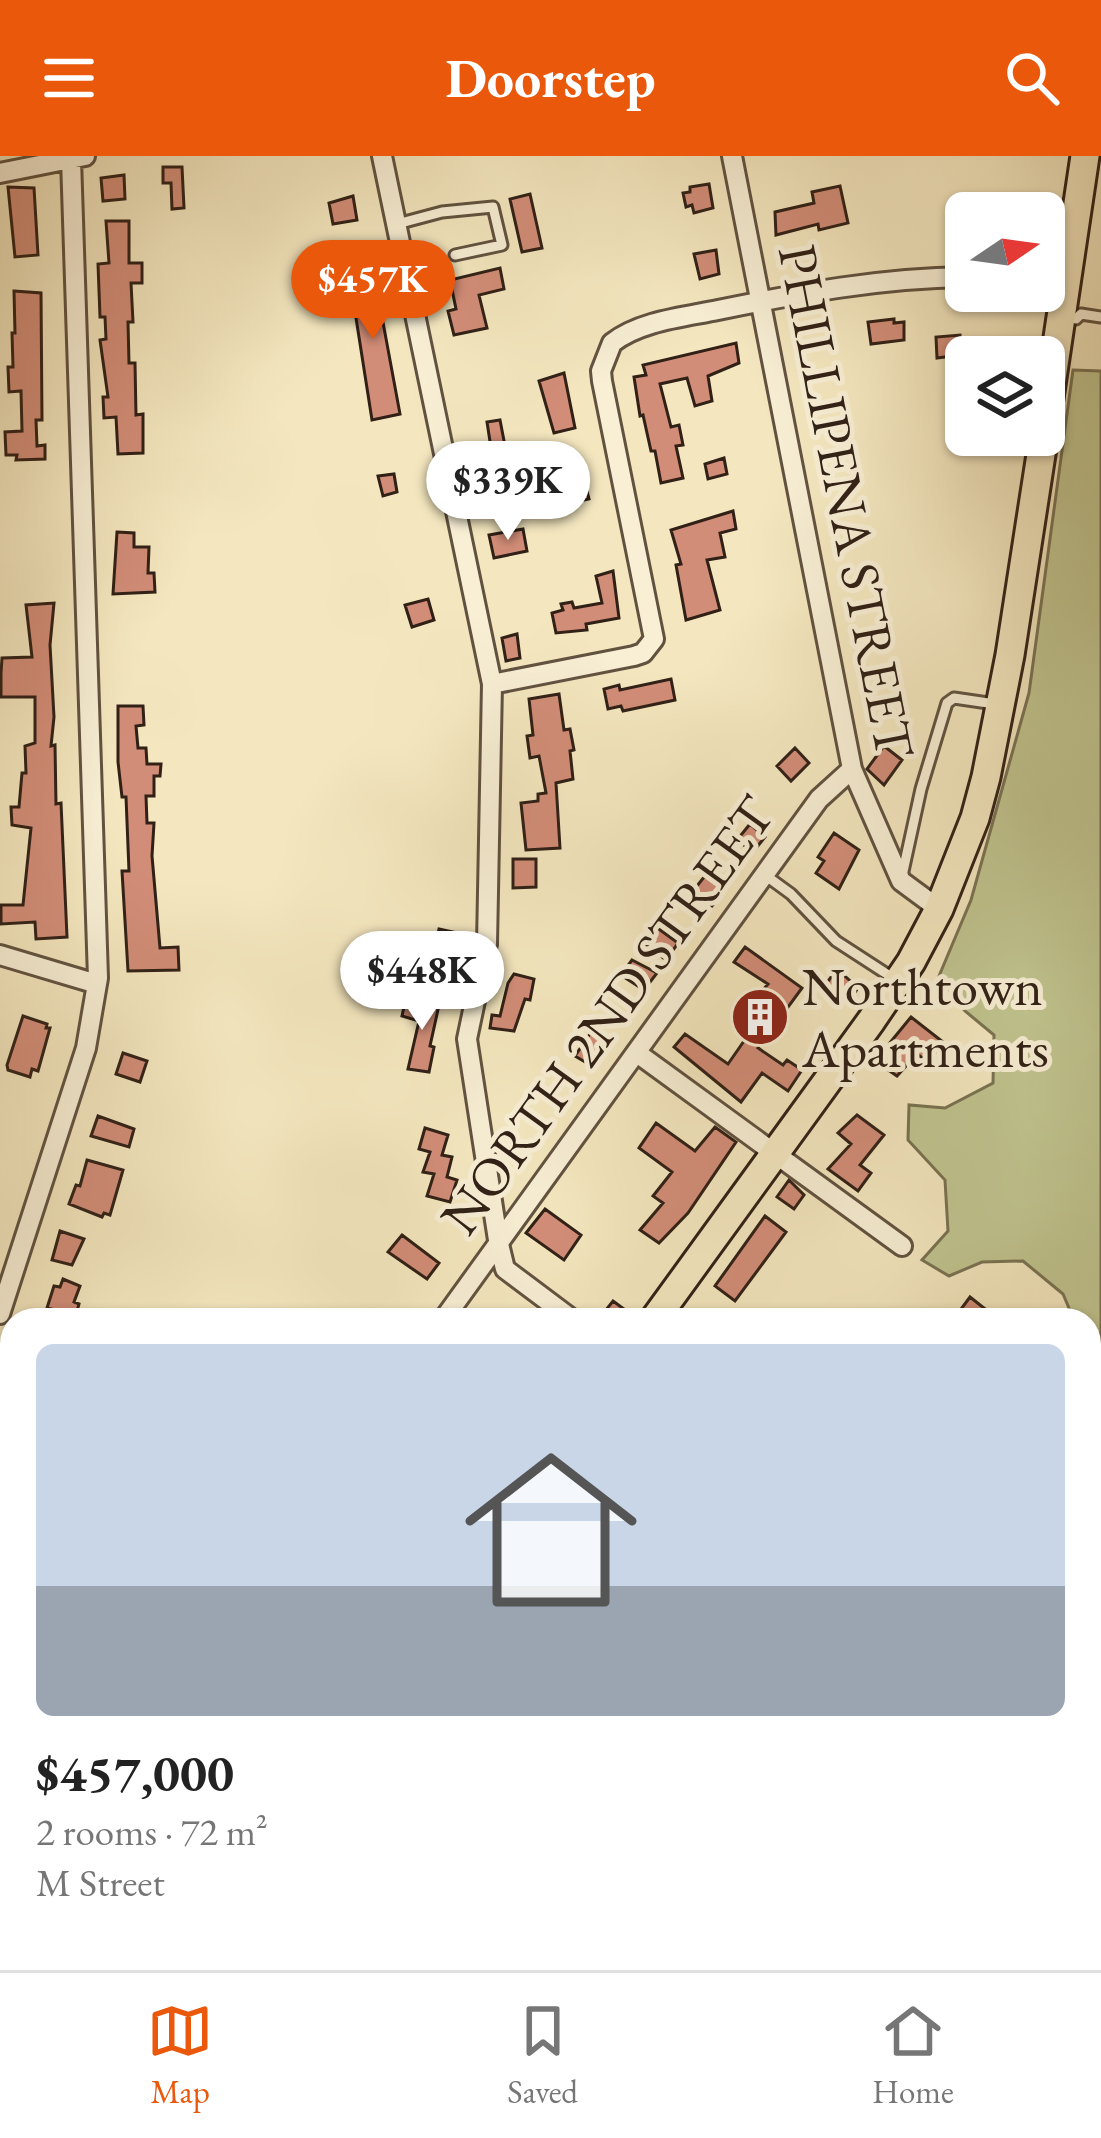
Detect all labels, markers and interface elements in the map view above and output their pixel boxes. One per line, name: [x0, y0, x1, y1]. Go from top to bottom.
text: Doorstep: [445, 43, 656, 113]
icon: menu: [36, 45, 102, 111]
icon: search: [999, 45, 1065, 111]
north arrow: [945, 192, 1065, 312]
map controls: [945, 192, 1065, 456]
street label: PHILLIPENA STREET: [763, 238, 931, 764]
pin: $457K: [289, 240, 457, 342]
text: $457K: [318, 253, 428, 304]
button: layers: [945, 336, 1065, 456]
pin: $339K: [424, 441, 592, 543]
text: $339K: [453, 454, 563, 505]
street label: NORTH 2ND STREET: [424, 781, 790, 1248]
pin: $448K: [338, 931, 506, 1033]
text: $448K: [367, 944, 477, 995]
place label: Northtown Apartments: [801, 951, 1049, 1083]
building icon: Northtown Apartments: [729, 986, 791, 1048]
icon: home: [443, 1422, 659, 1638]
text: $457,000: [36, 1740, 234, 1806]
text: 2 rooms · 72 m²: [36, 1806, 268, 1857]
text: M Street: [36, 1857, 165, 1908]
tab: Map: [147, 1998, 213, 2113]
tab: Saved: [507, 1998, 578, 2113]
tab: Home: [872, 1998, 954, 2113]

